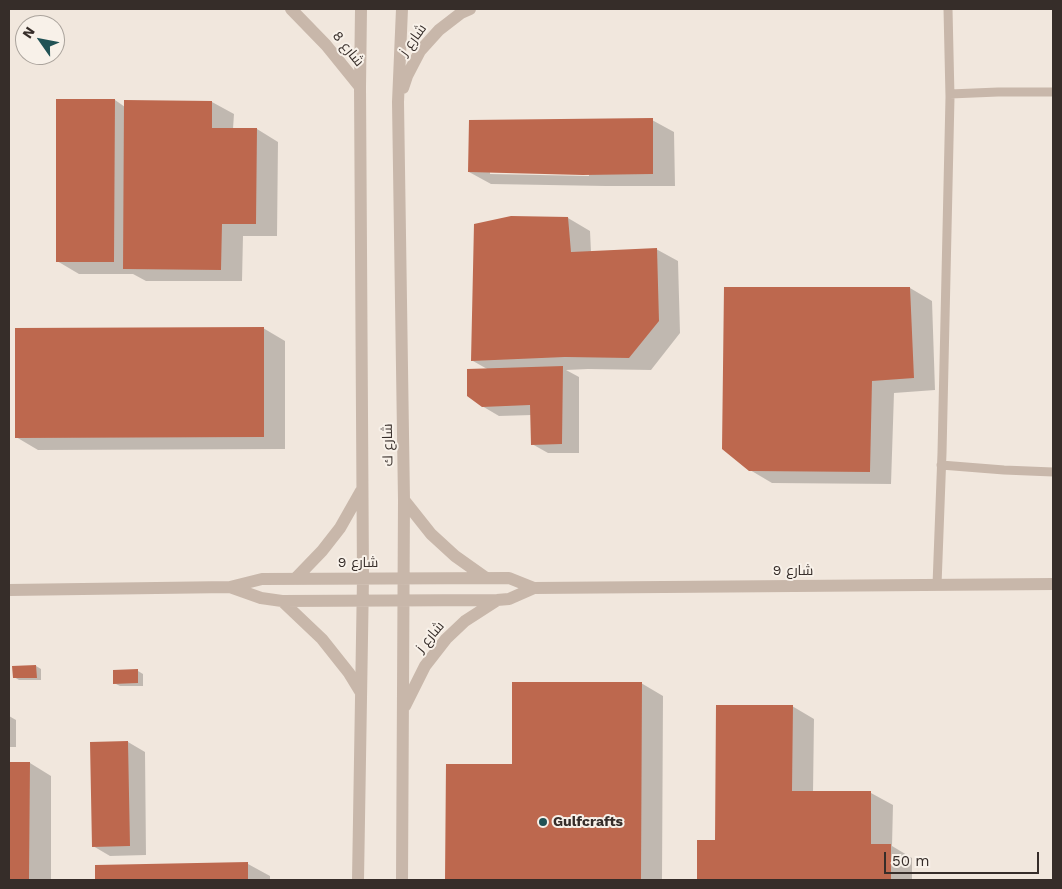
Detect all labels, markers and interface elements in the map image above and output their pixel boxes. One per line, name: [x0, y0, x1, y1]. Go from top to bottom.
north arrow: [15, 15, 65, 65]
street label: شارع ز: [396, 21, 430, 59]
text: N: [19, 24, 38, 41]
street label: شارع 8: [329, 28, 367, 70]
street label: شارع ك: [379, 423, 397, 467]
street label: شارع 9: [338, 555, 378, 571]
street label: شارع 9: [773, 563, 813, 579]
street label: شارع ز: [412, 618, 448, 656]
place label: Gulfcrafts: [553, 814, 623, 830]
marker: Gulfcrafts: [537, 816, 549, 828]
scale bar: [887, 842, 1042, 874]
text: 50 m: [892, 852, 929, 870]

